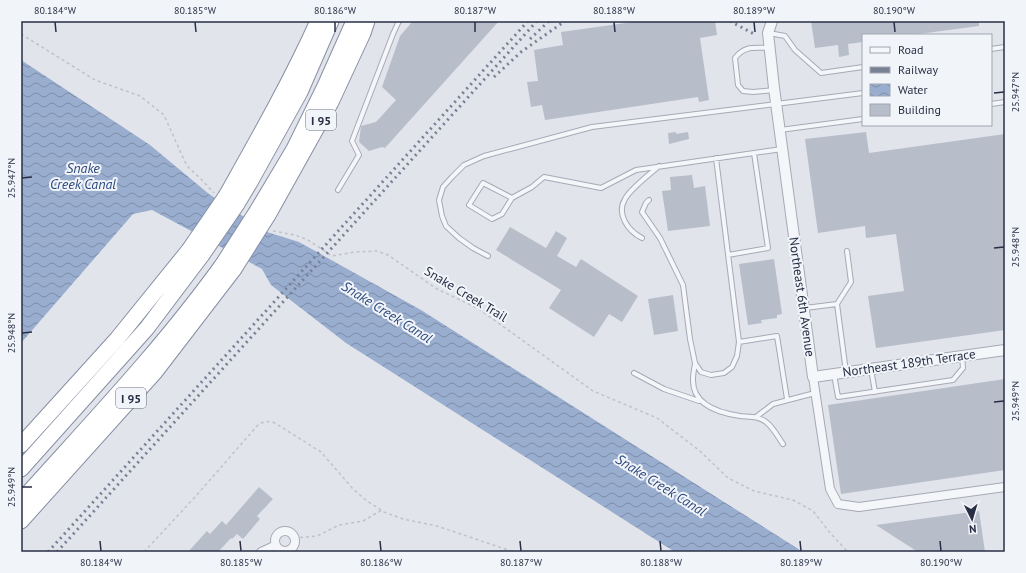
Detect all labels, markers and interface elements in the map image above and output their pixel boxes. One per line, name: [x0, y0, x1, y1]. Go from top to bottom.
text: 80.184°W: [34, 4, 77, 17]
text: 80.185°W: [174, 4, 217, 17]
text: 80.186°W: [314, 4, 357, 17]
text: 80.187°W: [454, 4, 497, 17]
text: 80.188°W: [593, 4, 636, 17]
text: 80.189°W: [733, 4, 776, 17]
text: 80.190°W: [873, 4, 916, 17]
legend: [862, 34, 992, 126]
text: Road: [898, 42, 923, 57]
text: Railway: [898, 62, 938, 77]
text: 25.947°N: [1009, 72, 1022, 112]
text: Water: [898, 82, 928, 97]
text: Building: [898, 102, 941, 117]
road number: I 95: [306, 110, 336, 130]
text: 25.947°N: [5, 158, 18, 198]
water label: Snake Creek Canal: [50, 159, 116, 193]
text: 25.948°N: [1009, 227, 1022, 267]
street label: Northeast 6th Avenue: [785, 236, 819, 358]
street label: Snake Creek Trail: [421, 262, 511, 326]
water label: Snake Creek Canal: [338, 277, 436, 347]
text: 25.948°N: [5, 313, 18, 353]
street label: Northeast 189th Terrace: [842, 345, 976, 381]
text: 25.949°N: [1009, 381, 1022, 421]
road number: I 95: [116, 388, 146, 408]
water label: Snake Creek Canal: [612, 450, 710, 520]
text: 25.949°N: [5, 467, 18, 507]
north arrow: [952, 499, 992, 539]
text: N: [969, 522, 977, 536]
text: 80.184°W: [80, 556, 123, 569]
text: 80.185°W: [220, 556, 263, 569]
text: 80.186°W: [360, 556, 403, 569]
text: 80.187°W: [500, 556, 543, 569]
text: 80.188°W: [640, 556, 683, 569]
text: 80.189°W: [780, 556, 823, 569]
text: 80.190°W: [920, 556, 963, 569]

